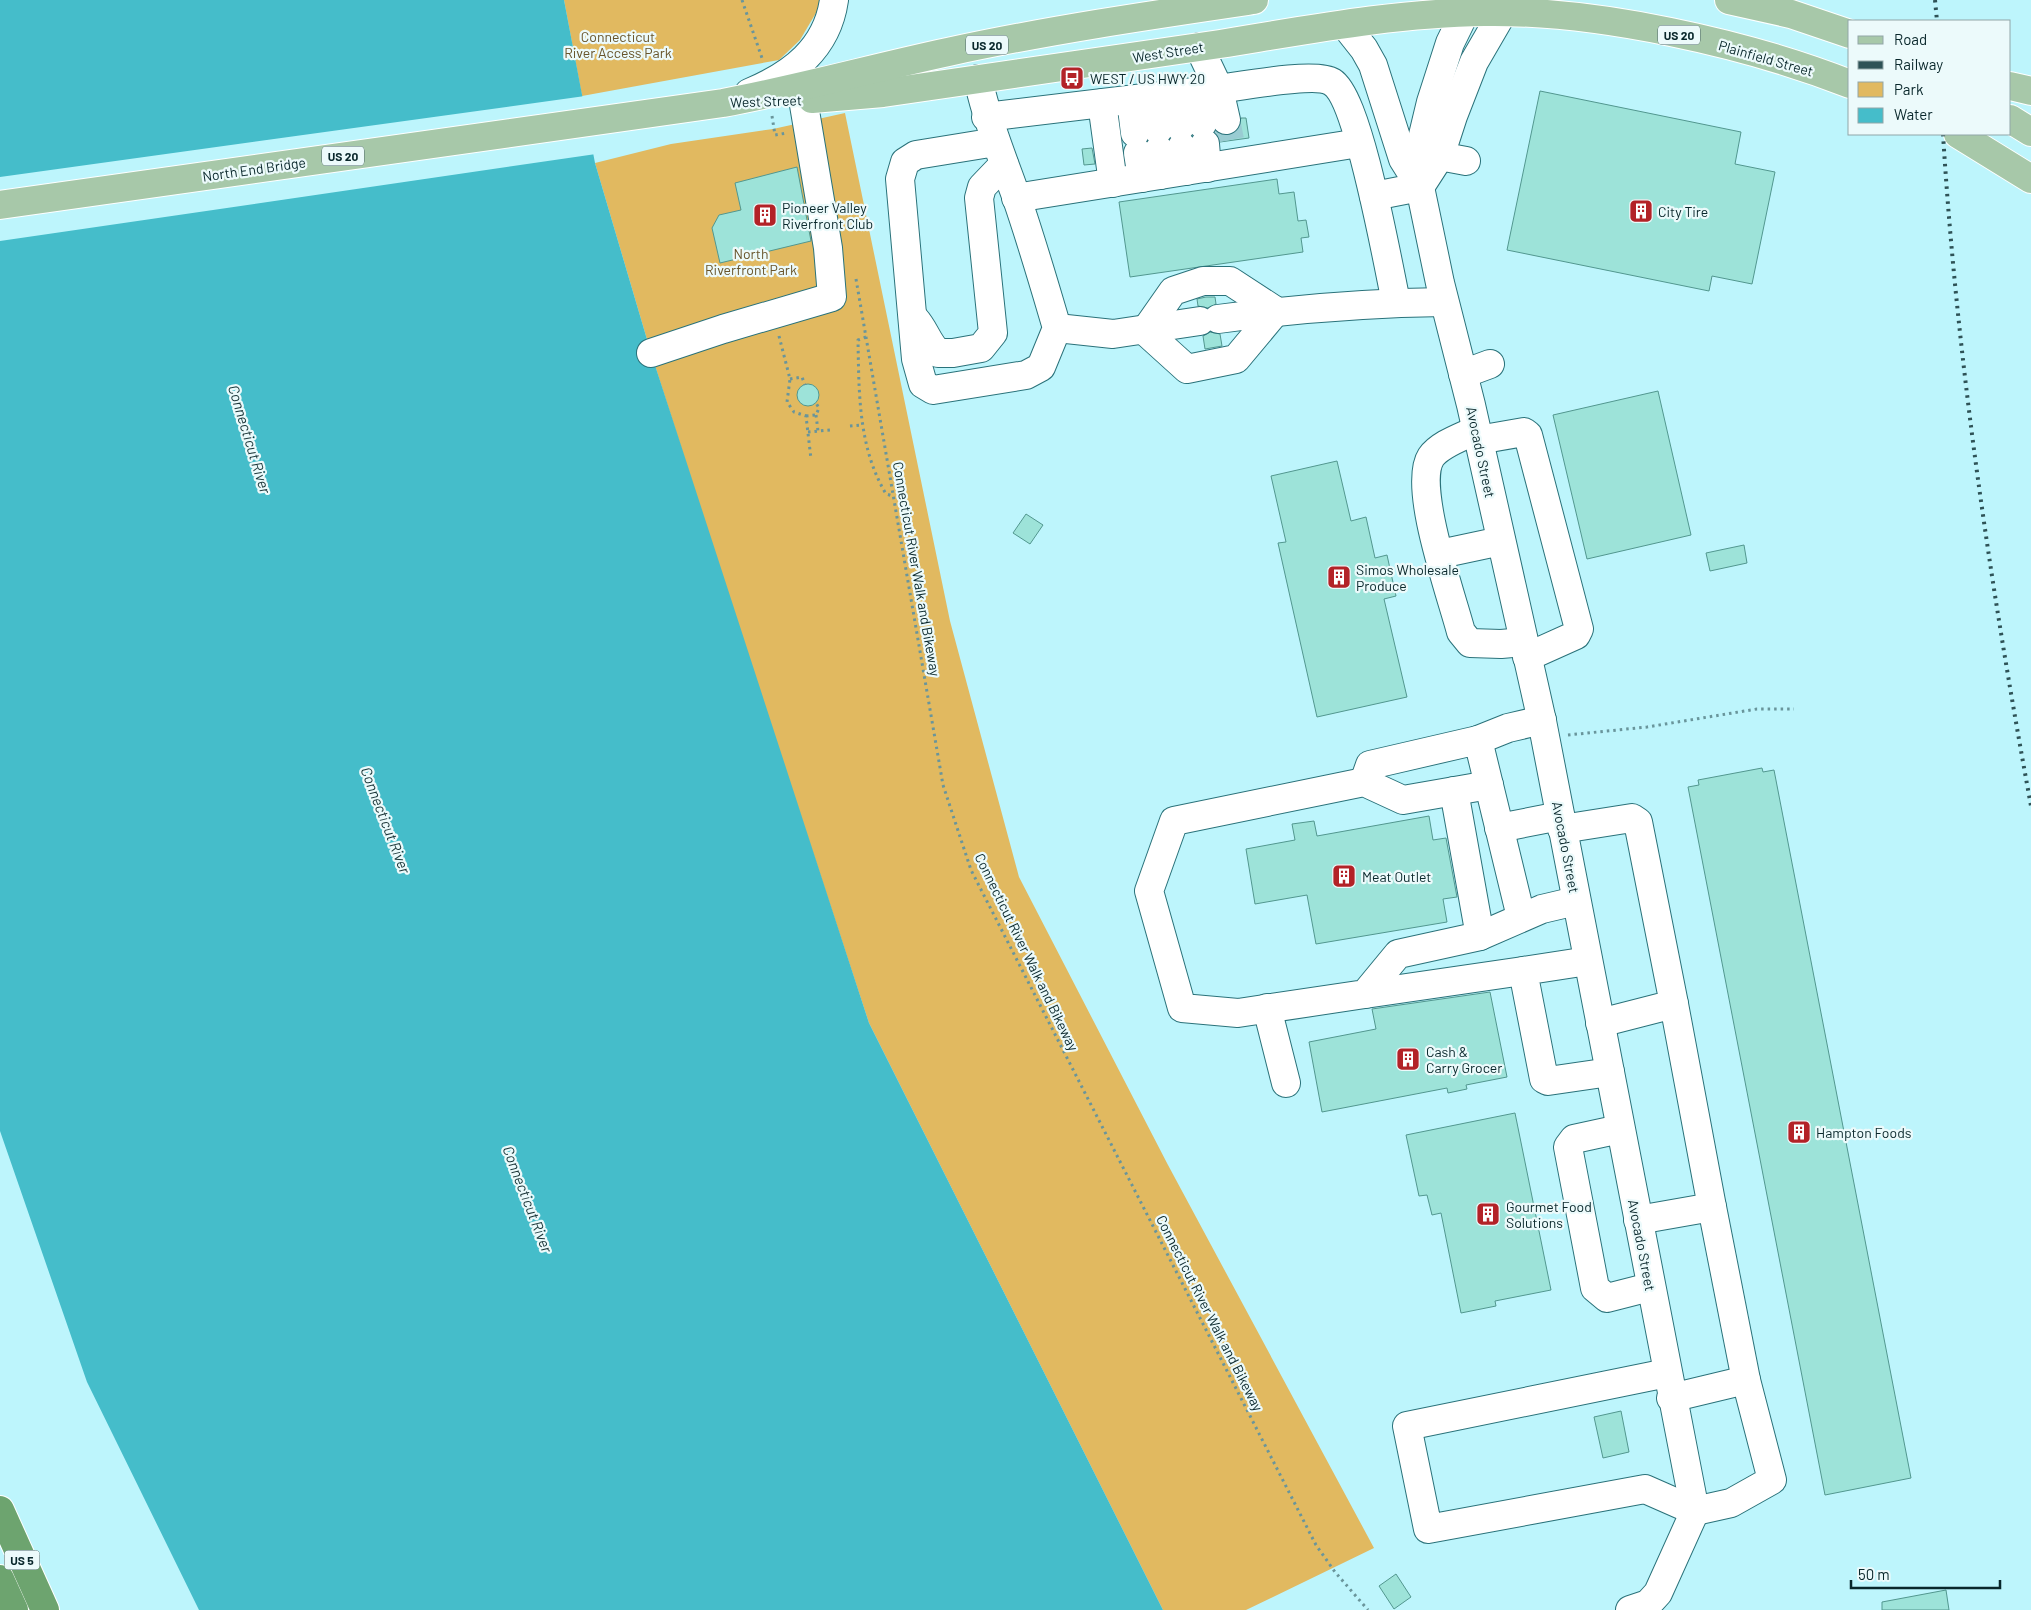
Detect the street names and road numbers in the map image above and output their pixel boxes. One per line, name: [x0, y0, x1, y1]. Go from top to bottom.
road number: US 20: [1658, 26, 1700, 44]
road number: US 20: [966, 36, 1008, 54]
street label: Plainfield Street: [1717, 36, 1815, 80]
street label: West Street: [1131, 38, 1205, 66]
street label: West Street: [730, 91, 802, 111]
road number: US 20: [322, 146, 364, 166]
street label: North End Bridge: [201, 153, 307, 185]
street label: Avocado Street: [1463, 405, 1499, 499]
street label: Connecticut River Walk and Bikeway: [890, 460, 944, 678]
street label: Avocado Street: [1549, 800, 1583, 894]
street label: Connecticut River Walk and Bikeway: [972, 850, 1083, 1054]
street label: Avocado Street: [1625, 1198, 1659, 1292]
street label: Connecticut River Walk and Bikeway: [1153, 1212, 1267, 1414]
road number: US 5: [5, 1550, 40, 1570]

